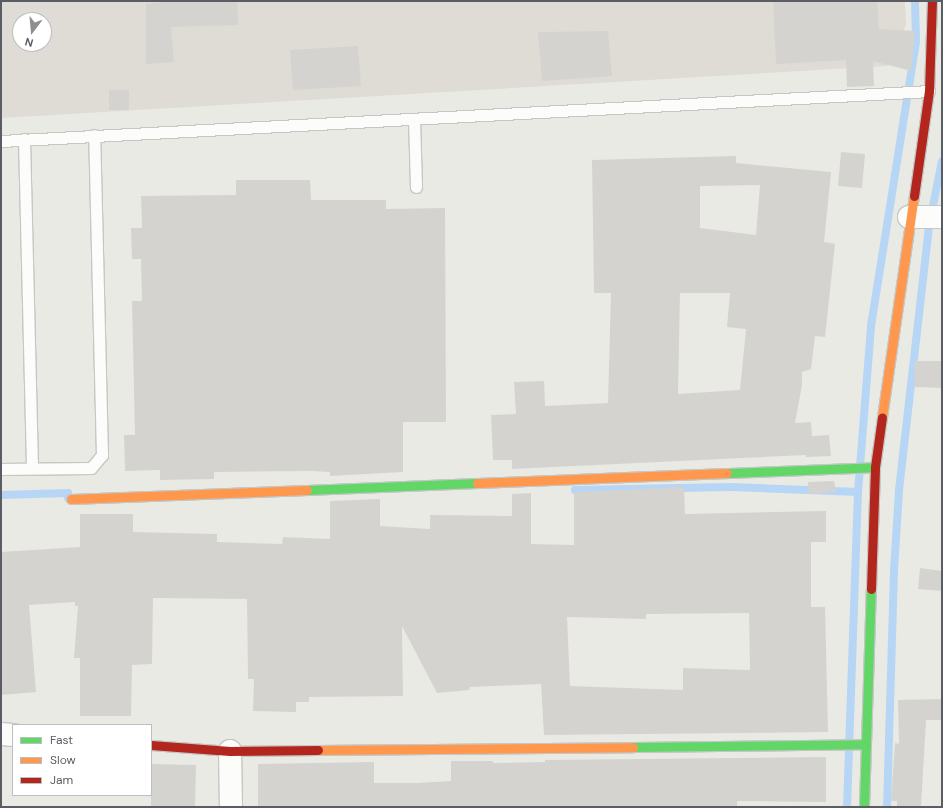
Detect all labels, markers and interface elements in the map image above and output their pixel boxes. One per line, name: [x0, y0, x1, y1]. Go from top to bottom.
north arrow: [12, 12, 52, 52]
text: N: [23, 35, 35, 50]
legend: [12, 724, 152, 796]
text: Fast: [50, 732, 73, 748]
text: Slow: [50, 752, 76, 768]
text: Jam: [50, 772, 73, 788]

